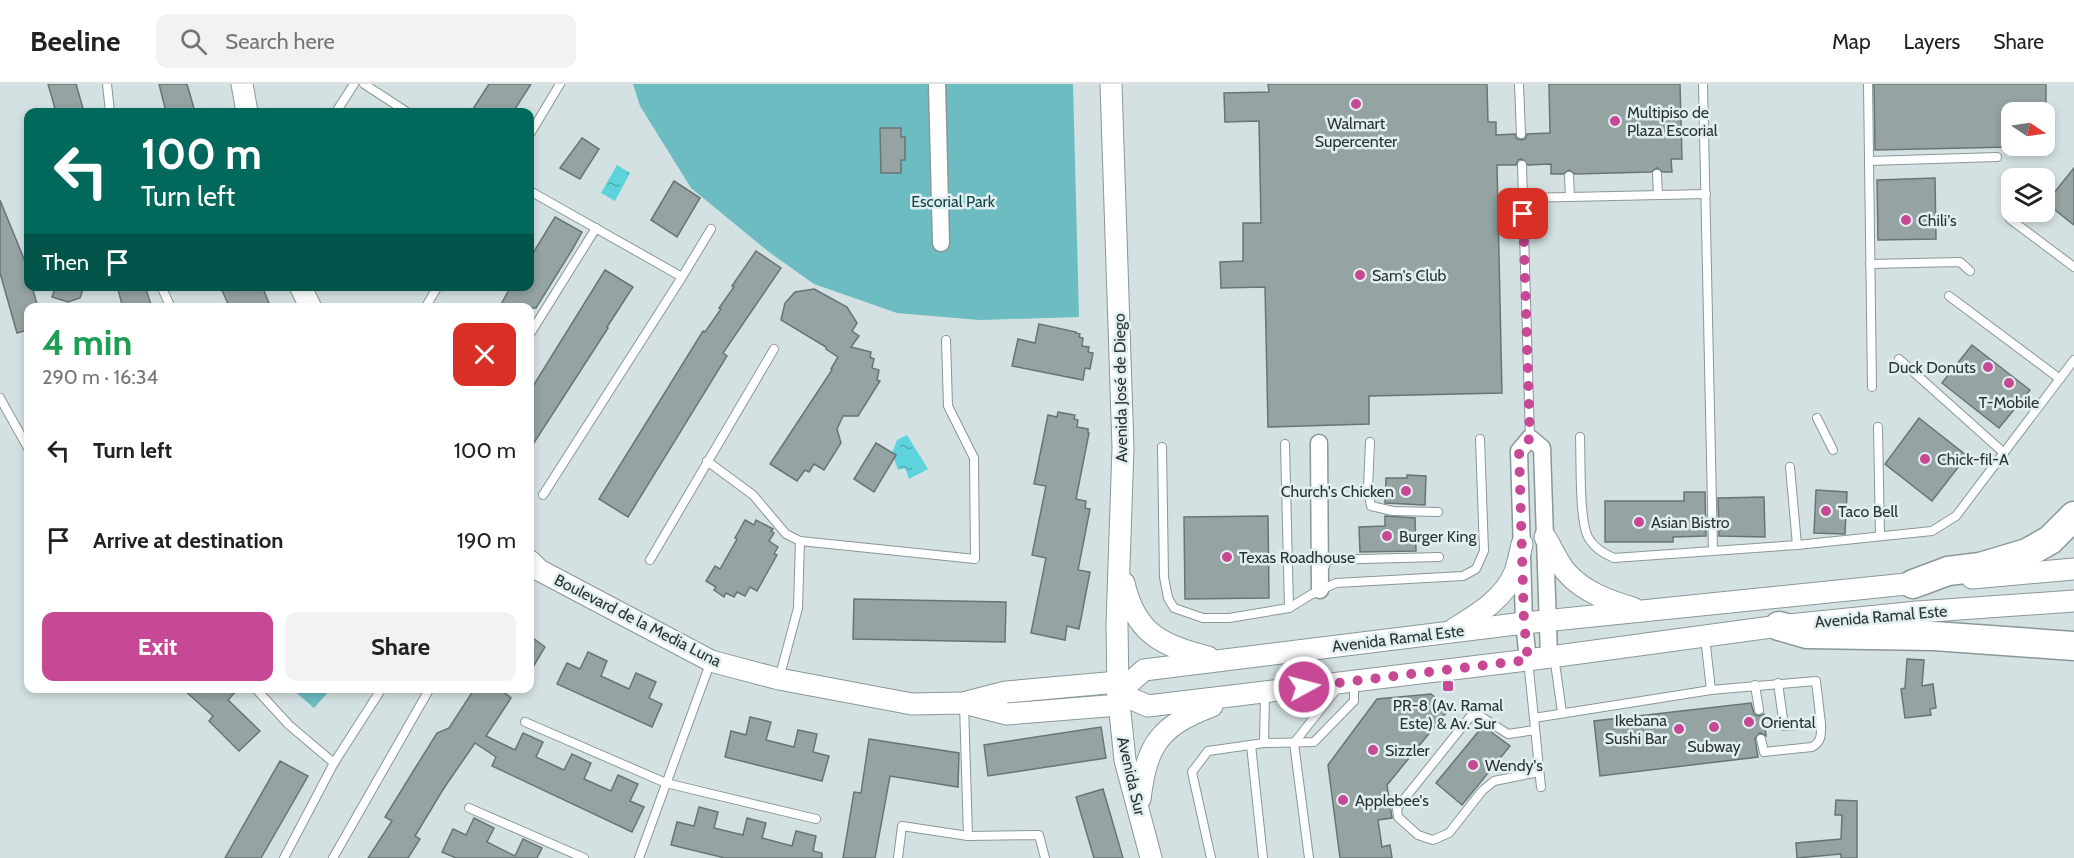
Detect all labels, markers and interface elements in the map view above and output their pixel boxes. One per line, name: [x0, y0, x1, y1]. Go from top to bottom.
search box: [156, 14, 576, 68]
text: Beeline: [30, 24, 120, 58]
icon: search: [177, 25, 210, 58]
text: Search here: [225, 28, 335, 55]
text: Map: [1832, 29, 1871, 54]
text: Layers: [1904, 29, 1960, 54]
text: Share: [1993, 29, 2044, 54]
marker: Walmart Supercenter: [1349, 97, 1363, 111]
north arrow: [2001, 102, 2055, 156]
map controls: [2001, 102, 2055, 222]
place label: Multipiso de Plaza Escorial: [1627, 103, 1718, 140]
place label: Walmart Supercenter: [1315, 114, 1398, 151]
marker: Multipiso de Plaza Escorial: [1608, 114, 1622, 128]
text: 100 m: [141, 128, 262, 180]
icon: left: [42, 132, 120, 210]
button: layers: [2001, 168, 2055, 222]
text: Turn left: [141, 180, 235, 213]
pin: [1497, 188, 1548, 239]
park label: Escorial Park: [911, 192, 996, 211]
icon: arrive: [1506, 197, 1539, 230]
place label: Chili's: [1918, 211, 1957, 230]
marker: Chili's: [1899, 213, 1913, 227]
icon: arrive: [101, 246, 134, 279]
text: Then: [42, 249, 89, 276]
place label: Sam's Club: [1372, 266, 1447, 285]
marker: Sam's Club: [1353, 268, 1367, 282]
street label: Avenida José de Diego: [1110, 313, 1131, 463]
text: 4 min: [42, 320, 132, 364]
button: close: [453, 323, 516, 386]
place label: Duck Donuts: [1888, 358, 1976, 377]
marker: Duck Donuts: [1981, 360, 1995, 374]
text: 290 m · 16:34: [42, 365, 158, 389]
marker: T-Mobile: [2002, 376, 2016, 390]
place label: T-Mobile: [1979, 393, 2039, 412]
icon: left: [42, 434, 75, 467]
text: Turn left: [93, 437, 172, 464]
text: 100 m: [454, 437, 516, 464]
place label: Chick-fil-A: [1937, 450, 2009, 469]
marker: Chick-fil-A: [1918, 452, 1932, 466]
place label: Church's Chicken: [1281, 482, 1394, 501]
marker: Church's Chicken: [1399, 484, 1413, 498]
place label: Taco Bell: [1838, 502, 1898, 521]
marker: Taco Bell: [1819, 504, 1833, 518]
place label: Asian Bistro: [1651, 513, 1730, 532]
marker: Asian Bistro: [1632, 515, 1646, 529]
icon: arrive: [42, 524, 75, 557]
text: Arrive at destination: [93, 527, 283, 554]
text: 190 m: [457, 527, 516, 554]
place label: Burger King: [1399, 527, 1477, 546]
marker: Burger King: [1380, 529, 1394, 543]
place label: Texas Roadhouse: [1239, 548, 1355, 567]
marker: Texas Roadhouse: [1220, 550, 1234, 564]
street label: Boulevard de la Media Luna: [551, 570, 725, 671]
street label: Avenida Ramal Este: [1814, 601, 1948, 632]
button: Exit: [42, 612, 273, 681]
button: Share: [285, 612, 516, 681]
street label: Avenida Ramal Este: [1331, 621, 1465, 656]
position arrow: [1272, 655, 1336, 719]
marker: PR-8 (Av. Ramal Este) & Av. Sur: [1441, 679, 1455, 693]
place label: PR-8 (Av. Ramal Este) & Av. Sur: [1393, 696, 1503, 733]
place label: Ikebana Sushi Bar: [1605, 711, 1668, 748]
place label: Oriental: [1761, 713, 1816, 732]
marker: Oriental: [1742, 715, 1756, 729]
marker: Subway: [1707, 720, 1721, 734]
marker: Ikebana Sushi Bar: [1672, 722, 1686, 736]
street label: Avenida Sur: [1113, 735, 1150, 818]
place label: Subway: [1687, 737, 1741, 756]
place label: Sizzler: [1385, 741, 1431, 760]
marker: Sizzler: [1366, 743, 1380, 757]
place label: Wendy's: [1485, 756, 1543, 775]
marker: Wendy's: [1466, 758, 1480, 772]
place label: Applebee's: [1355, 791, 1429, 810]
marker: Applebee's: [1336, 793, 1350, 807]

